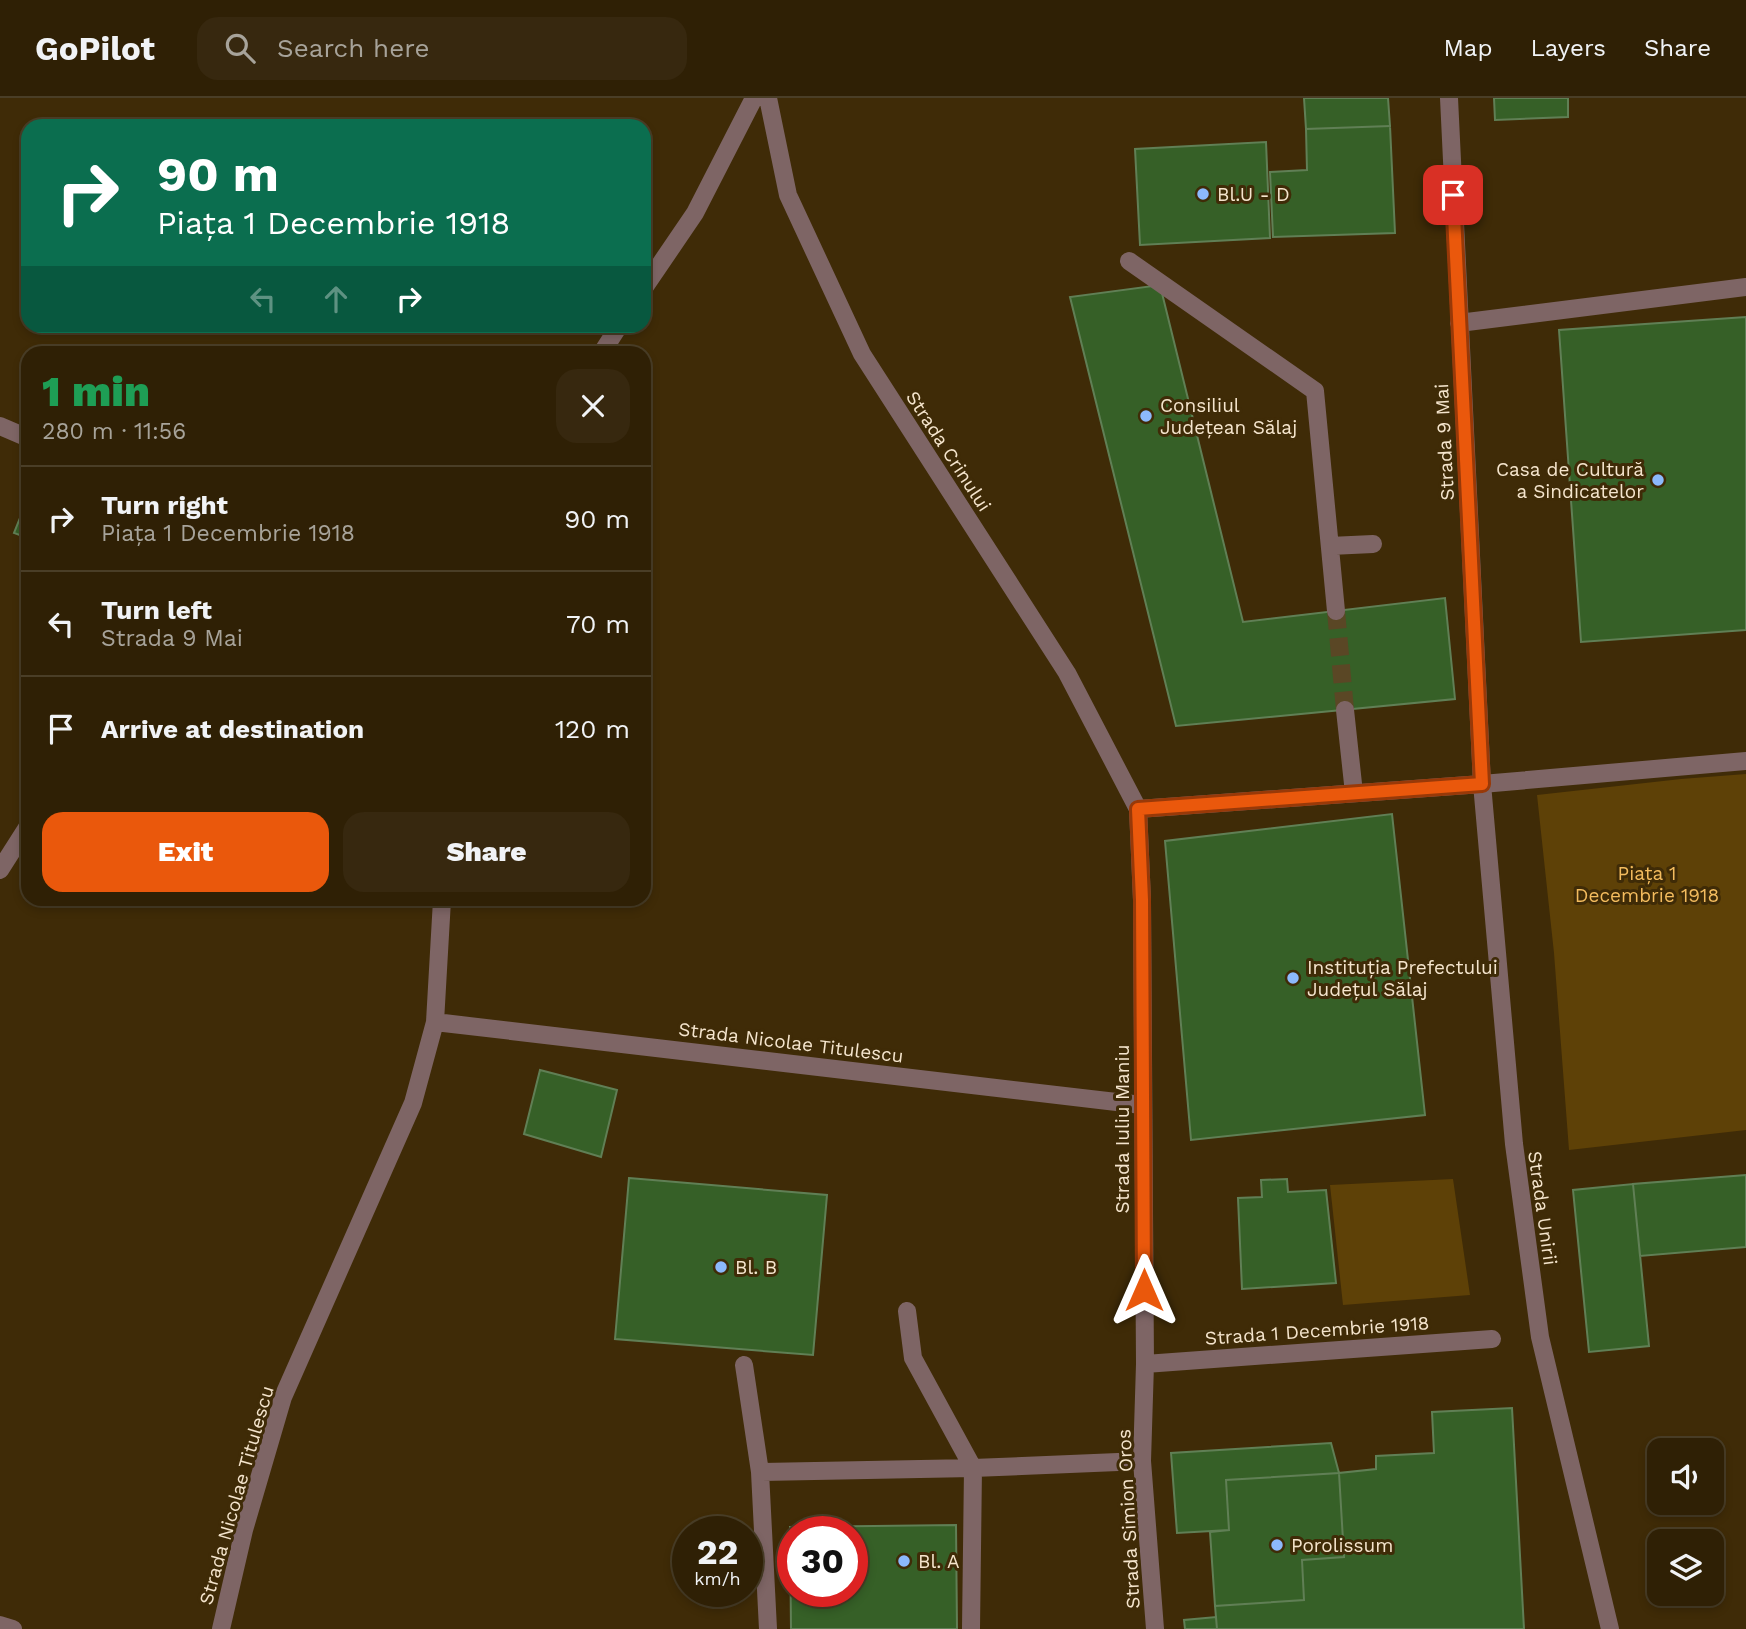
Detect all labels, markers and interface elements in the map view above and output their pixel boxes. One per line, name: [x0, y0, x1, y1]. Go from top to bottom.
search box: [197, 17, 687, 80]
text: GoPilot: [35, 29, 155, 68]
icon: search: [221, 29, 259, 67]
text: Search here: [277, 33, 429, 63]
text: Map: [1444, 34, 1492, 62]
text: Layers: [1530, 34, 1606, 62]
text: Share: [1644, 34, 1711, 62]
text: 90 m: [157, 145, 279, 203]
icon: right: [42, 147, 133, 238]
pin: [1423, 165, 1483, 225]
icon: arrive: [1434, 176, 1472, 214]
place label: Bl.U - D: [1217, 183, 1290, 206]
marker: Bl.U - D: [1195, 186, 1211, 202]
text: Piața 1 Decembrie 1918: [157, 204, 510, 242]
icon: left: [244, 280, 282, 318]
icon: ahead: [317, 280, 355, 318]
icon: right: [390, 280, 428, 318]
text: 1 min: [42, 367, 150, 416]
button: close: [556, 369, 630, 443]
street label: Strada 9 Mai: [1430, 383, 1459, 501]
street label: Strada Crinului: [901, 387, 996, 516]
place label: Consiliul Județean Sălaj: [1160, 394, 1297, 439]
marker: Consiliul Județean Sălaj: [1138, 408, 1154, 424]
text: 280 m · 11:56: [42, 418, 186, 445]
place label: Casa de Cultură a Sindicatelor: [1496, 458, 1644, 503]
marker: Casa de Cultură a Sindicatelor: [1650, 472, 1666, 488]
text: Turn right: [101, 490, 228, 520]
icon: right: [42, 500, 80, 538]
text: 90 m: [564, 504, 630, 534]
text: Piața 1 Decembrie 1918: [101, 520, 355, 547]
text: Turn left: [101, 595, 212, 625]
icon: left: [42, 605, 80, 643]
text: 70 m: [566, 609, 630, 639]
text: Strada 9 Mai: [101, 625, 243, 652]
icon: arrive: [42, 710, 80, 748]
text: Arrive at destination: [101, 714, 364, 744]
text: 120 m: [555, 714, 630, 744]
button: Exit: [42, 812, 329, 892]
button: Share: [343, 812, 630, 892]
park label: Piața 1 Decembrie 1918: [1575, 862, 1719, 907]
place label: Instituția Prefectului Județul Sălaj: [1307, 956, 1498, 1001]
marker: Instituția Prefectului Județul Sălaj: [1285, 970, 1301, 986]
street label: Strada Nicolae Titulescu: [677, 1017, 905, 1068]
street label: Strada Iuliu Maniu: [1111, 1045, 1134, 1213]
street label: Strada Unirii: [1523, 1149, 1562, 1267]
position arrow: [1107, 1253, 1181, 1327]
place label: Bl. B: [735, 1256, 777, 1279]
marker: Bl. B: [713, 1259, 729, 1275]
street label: Strada 1 Decembrie 1918: [1204, 1311, 1430, 1350]
street label: Strada Nicolae Titulescu: [194, 1383, 279, 1607]
street label: Strada Simion Oros: [1112, 1428, 1145, 1609]
map controls: [1647, 1438, 1724, 1606]
button: sound: [1647, 1438, 1724, 1515]
speed limit sign: 30: [777, 1516, 868, 1607]
button: layers: [1647, 1529, 1724, 1606]
text: 22: [697, 1531, 738, 1573]
place label: Porolissum: [1291, 1534, 1393, 1557]
marker: Porolissum: [1269, 1537, 1285, 1553]
place label: Bl. A: [918, 1550, 960, 1573]
marker: Bl. A: [896, 1553, 912, 1569]
text: km/h: [694, 1568, 741, 1589]

